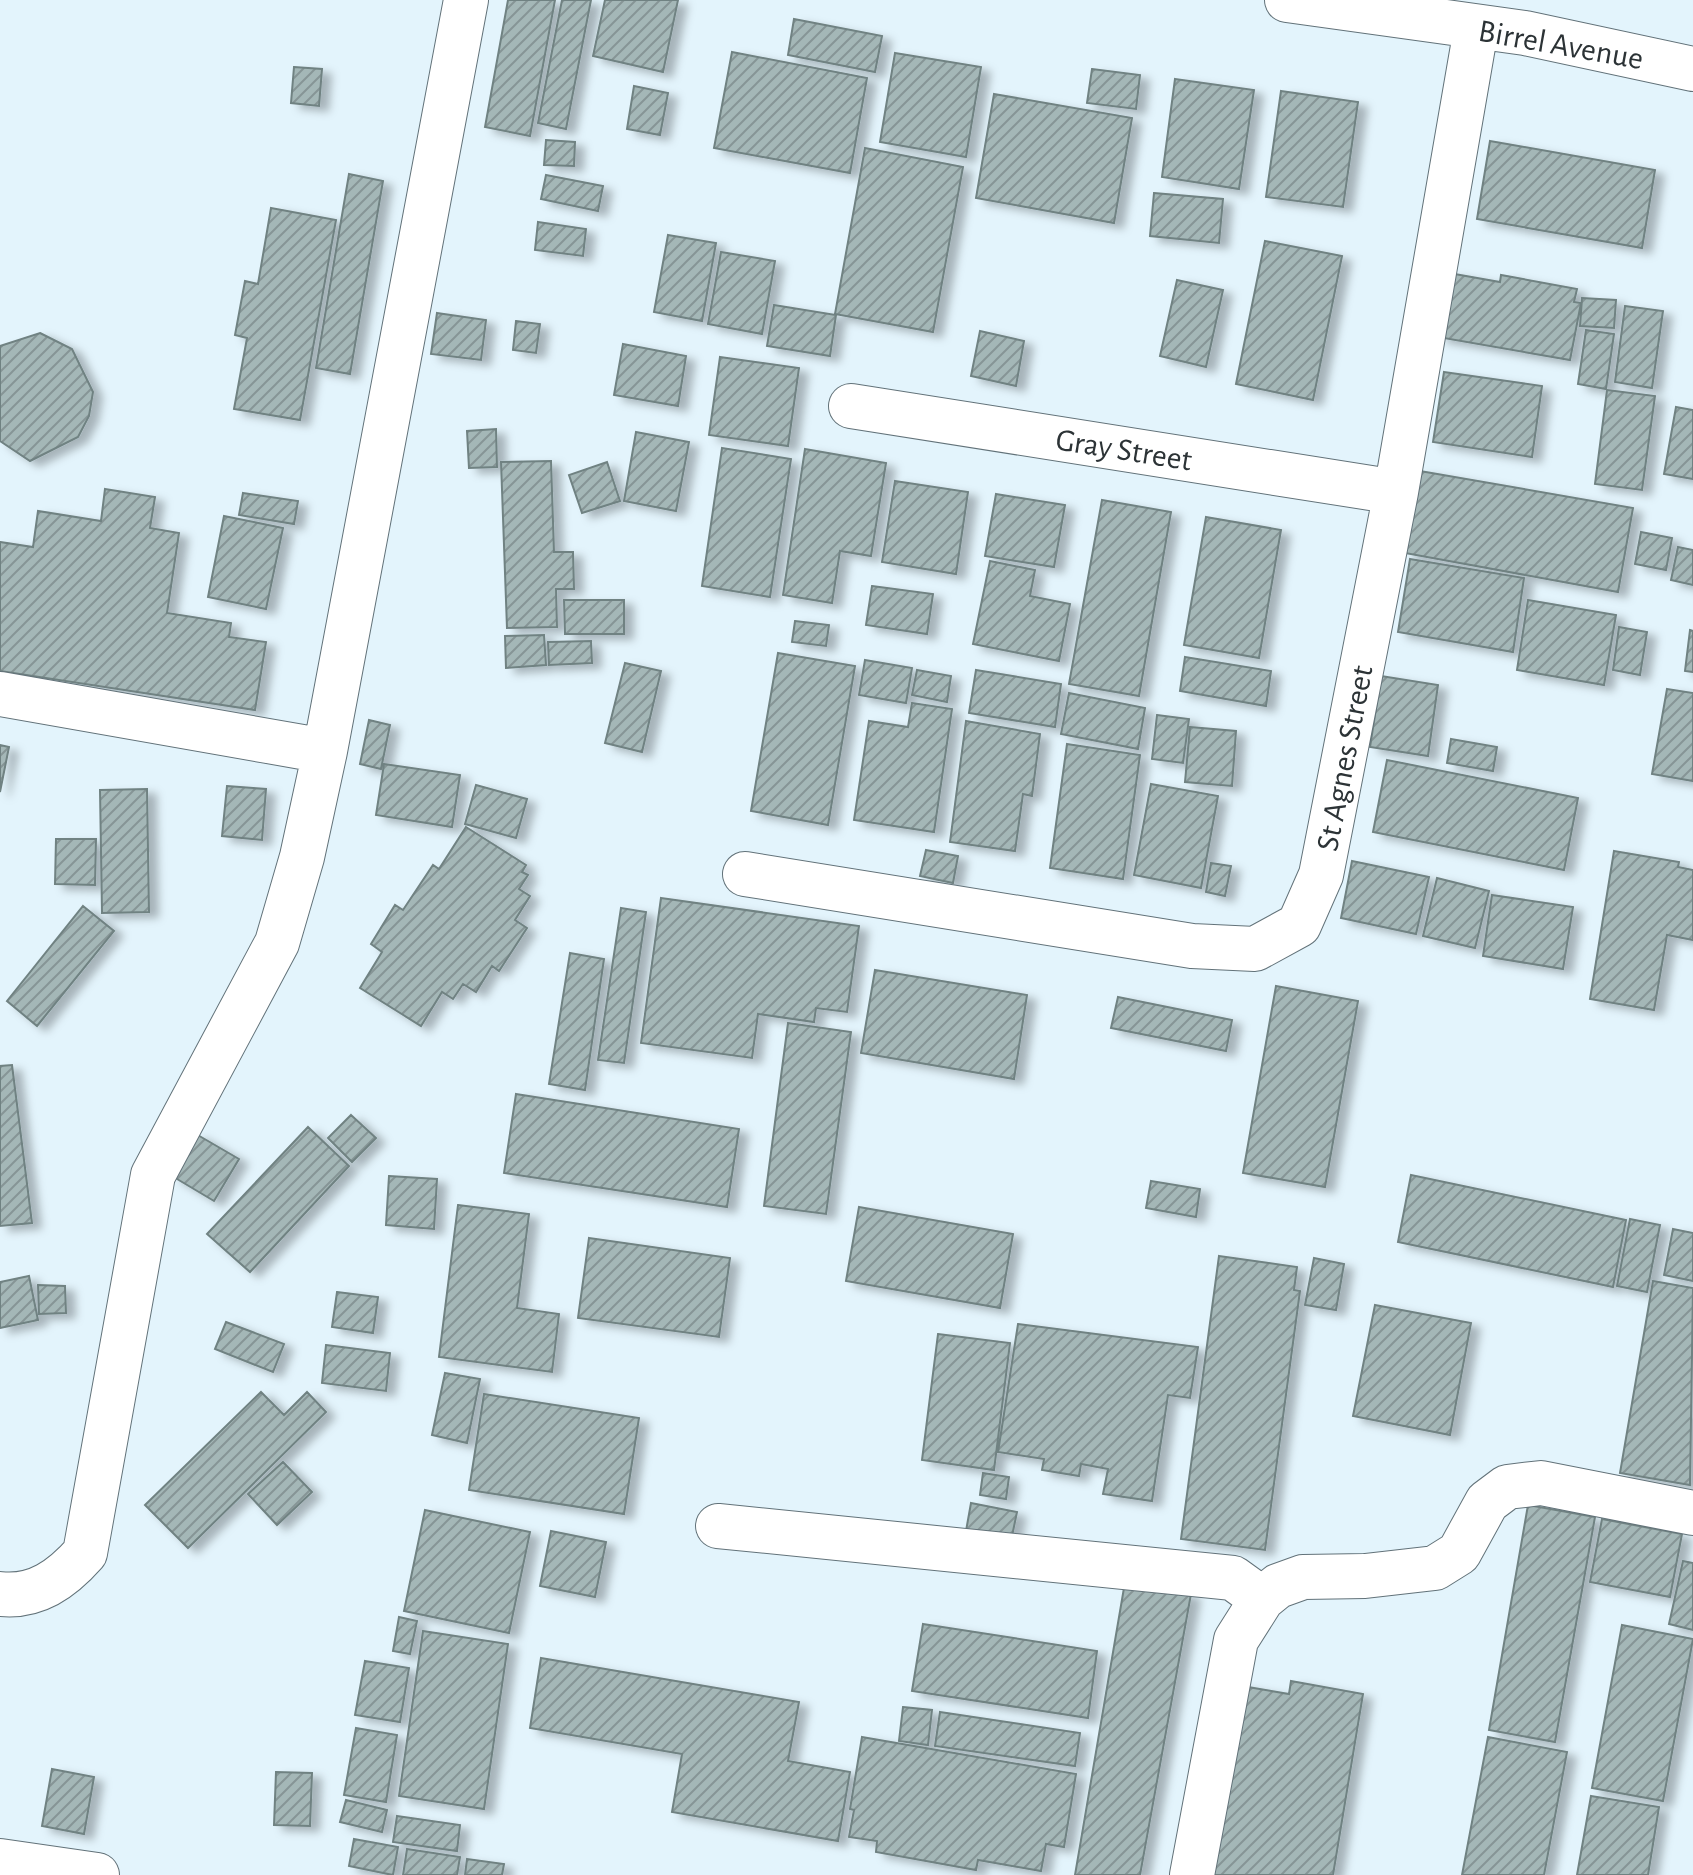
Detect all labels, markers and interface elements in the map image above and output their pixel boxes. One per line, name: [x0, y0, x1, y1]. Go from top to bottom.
street label: Birrel Avenue: [1476, 15, 1646, 75]
street label: Gray Street: [1054, 423, 1194, 477]
street label: St Agnes Street: [1311, 663, 1379, 854]

